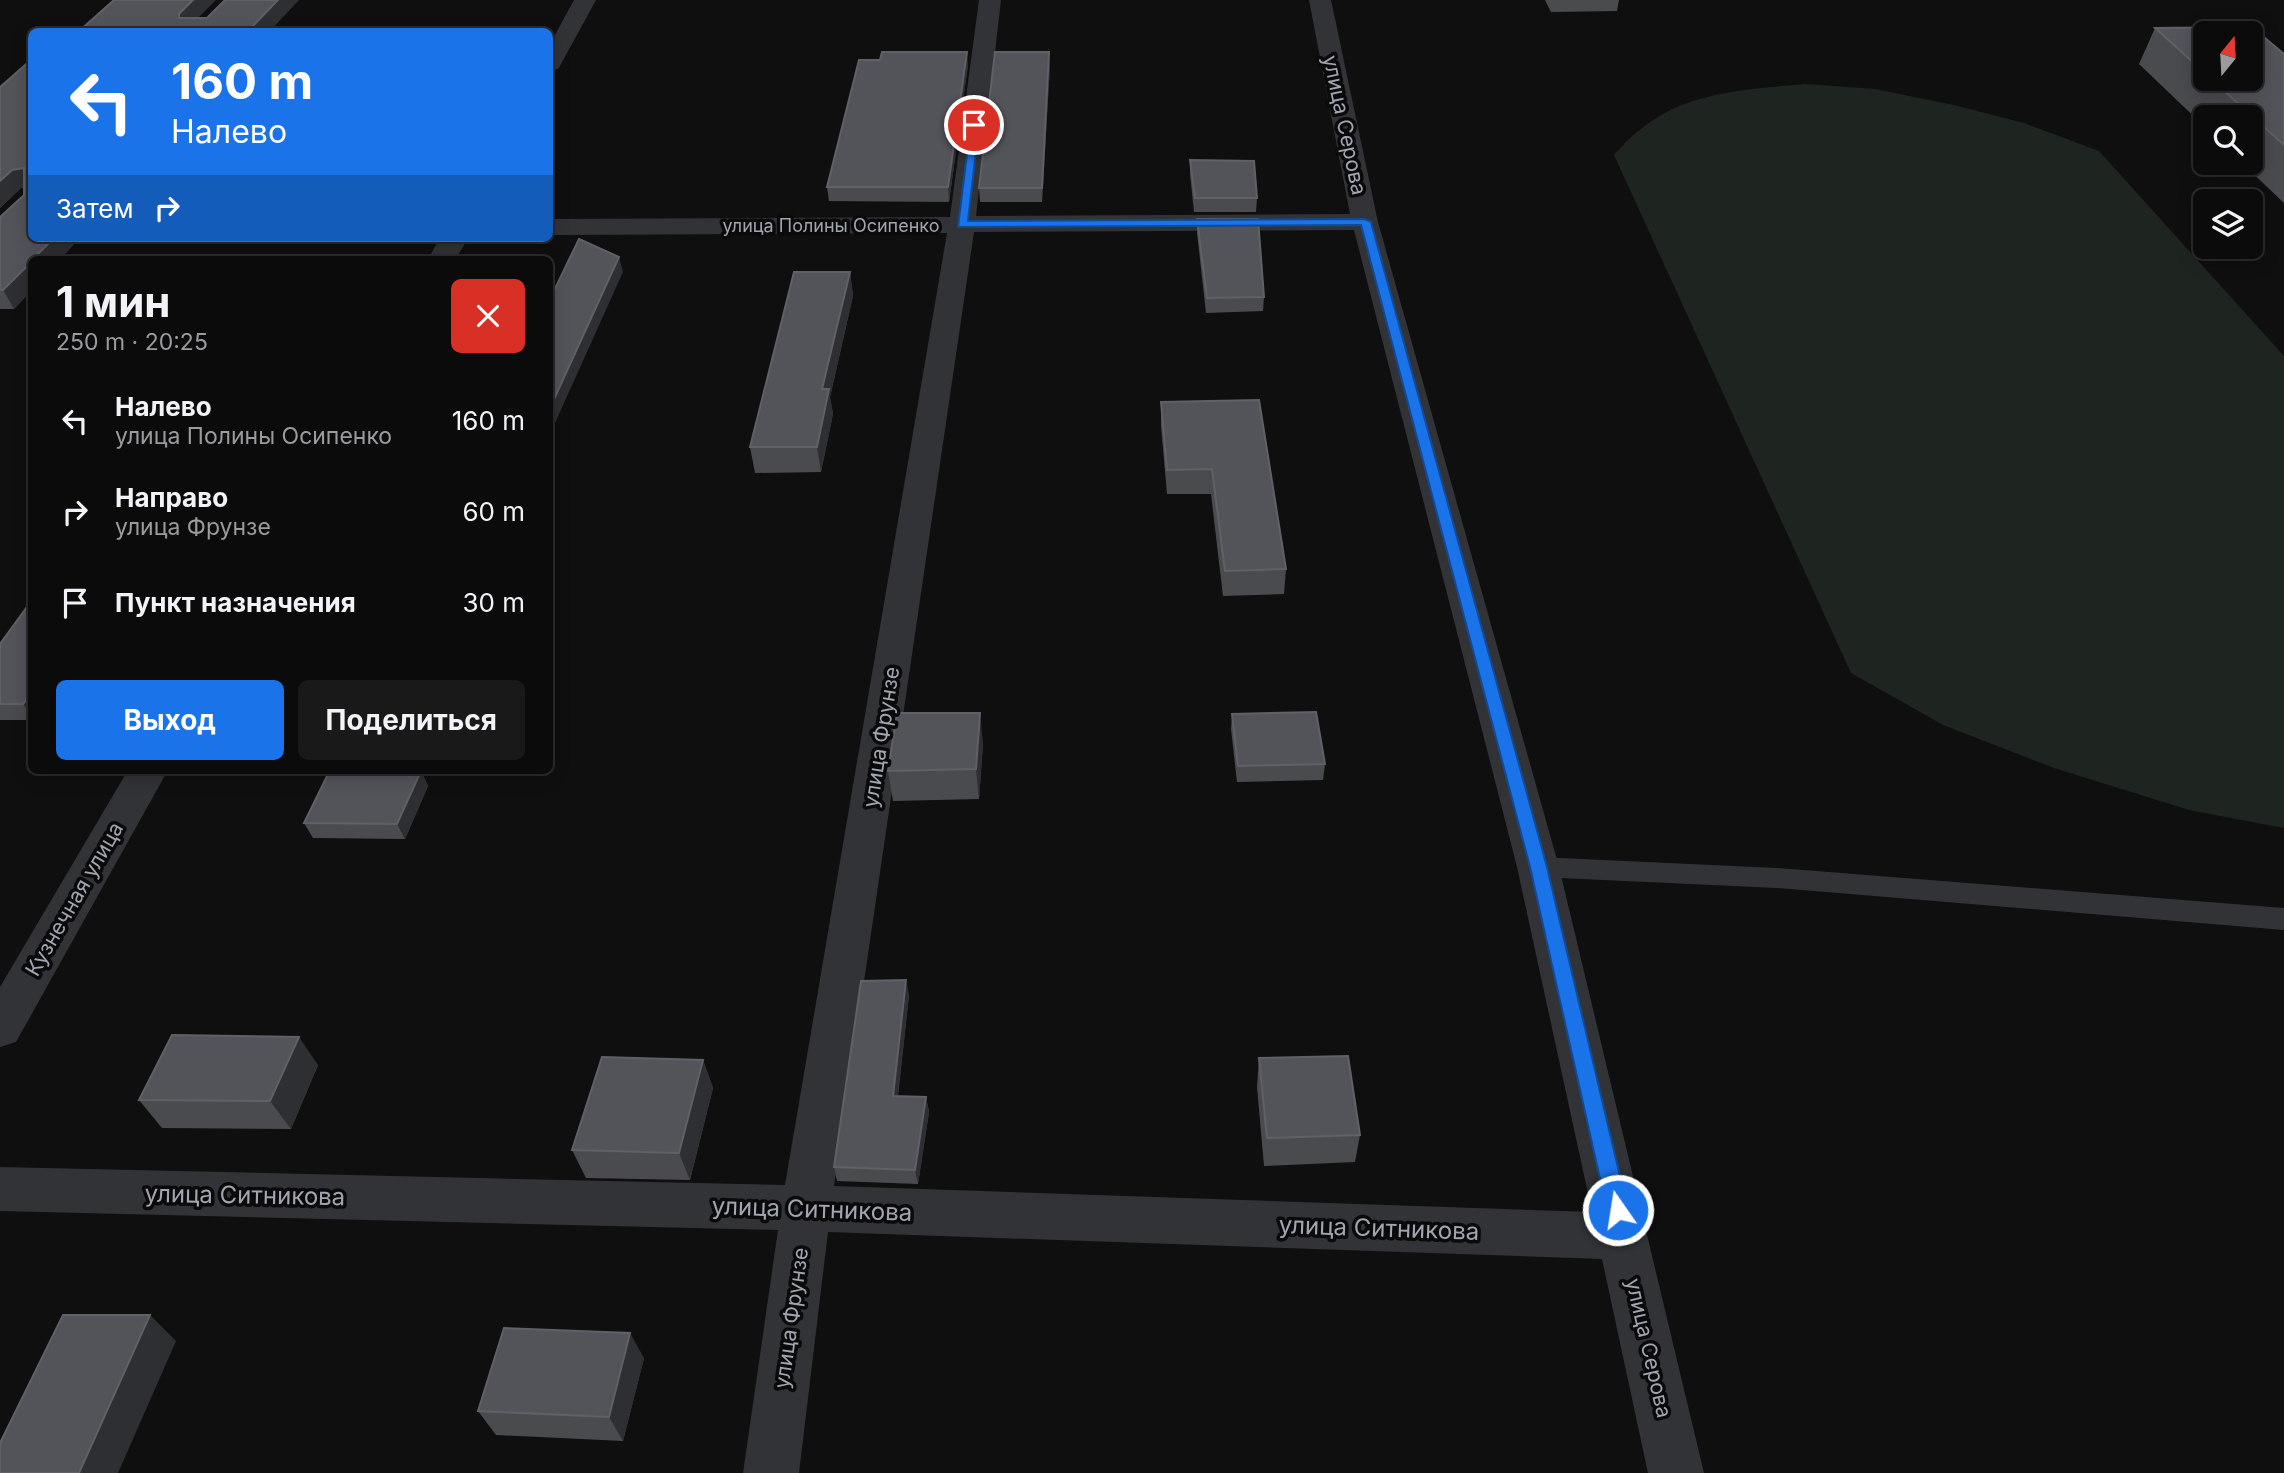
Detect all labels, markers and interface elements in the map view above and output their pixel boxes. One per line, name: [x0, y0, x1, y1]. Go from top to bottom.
north arrow: [2193, 21, 2263, 91]
map controls: [2193, 21, 2263, 259]
text: 160 m: [171, 52, 313, 111]
street label: улица Серова: [1318, 53, 1372, 197]
icon: left: [56, 56, 147, 147]
pin: [944, 95, 1004, 155]
button: search: [2193, 105, 2263, 175]
icon: arrive: [955, 106, 993, 144]
text: Налево: [171, 112, 287, 151]
icon: right: [148, 189, 186, 227]
button: layers: [2193, 189, 2263, 259]
text: Затем: [56, 193, 134, 224]
street label: улица Полины Осипенко: [723, 215, 939, 236]
text: 1 мин: [56, 276, 170, 327]
button: close: [451, 279, 525, 353]
text: 250 m · 20:25: [56, 328, 208, 356]
text: Налево: [115, 391, 212, 422]
icon: left: [56, 402, 94, 440]
text: 160 m: [452, 405, 525, 436]
text: улица Полины Осипенко: [115, 422, 392, 450]
text: Направо: [115, 482, 228, 513]
icon: right: [56, 493, 94, 531]
text: 60 m: [462, 496, 525, 527]
text: улица Фрунзе: [115, 513, 271, 541]
icon: arrive: [56, 584, 94, 622]
text: Пункт назначения: [115, 587, 356, 618]
text: 30 m: [462, 587, 525, 618]
street label: улица Фрунзе: [858, 665, 904, 809]
button: Выход: [56, 680, 284, 760]
button: Поделиться: [298, 680, 525, 760]
street label: Кузнечная улица: [20, 818, 128, 980]
position arrow: [1581, 1173, 1655, 1247]
street label: улица Ситникова: [145, 1179, 345, 1211]
street label: улица Ситникова: [711, 1191, 913, 1227]
street label: улица Ситникова: [1278, 1210, 1480, 1246]
street label: улица Фрунзе: [769, 1246, 813, 1390]
street label: улица Серова: [1621, 1276, 1677, 1420]

